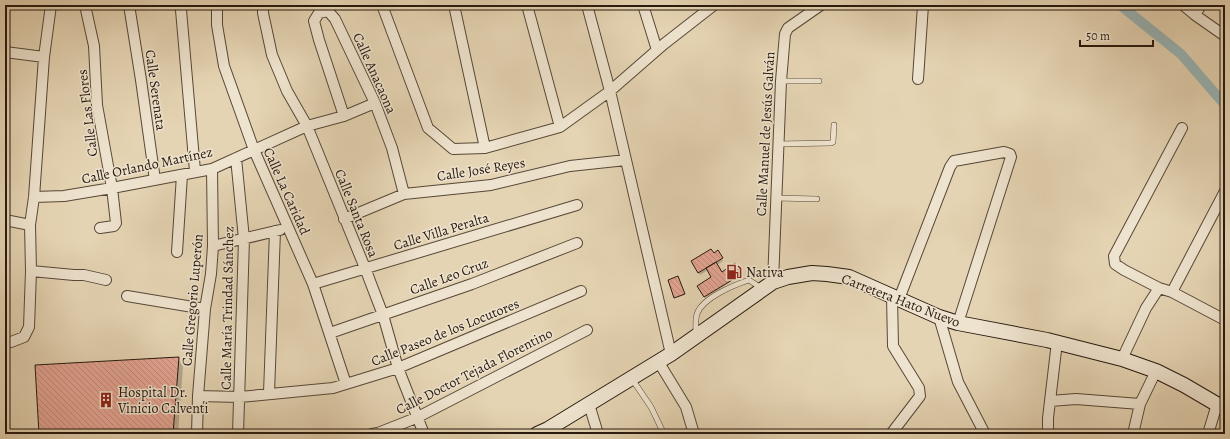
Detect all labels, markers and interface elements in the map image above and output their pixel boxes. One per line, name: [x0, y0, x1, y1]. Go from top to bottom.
scale bar: [1080, 22, 1153, 48]
text: 50 m: [1086, 28, 1110, 44]
street label: Calle Anacaona: [348, 30, 401, 117]
street label: Calle Serenata: [140, 48, 171, 132]
street label: Calle Manuel de Jesús Galván: [752, 51, 779, 217]
street label: Calle Las Flores: [73, 68, 102, 158]
street label: Calle Orlando Martínez: [80, 142, 214, 189]
street label: Calle La Caridad: [259, 145, 314, 238]
street label: Calle José Reyes: [436, 153, 527, 186]
street label: Calle Santa Rosa: [330, 166, 383, 261]
street label: Calle Villa Peralta: [391, 208, 492, 255]
street label: Calle María Trindad Sánchez: [217, 226, 238, 390]
street label: Calle Gregorio Luperón: [177, 233, 208, 367]
street label: Calle Leo Cruz: [407, 253, 491, 299]
fuel station icon: Nativa: [725, 263, 743, 281]
place label: Nativa: [746, 263, 784, 282]
street label: Carretera Hato Nuevo: [839, 269, 963, 332]
street label: Calle Paseo de los Locutores: [368, 294, 522, 371]
street label: Calle Doctor Tejada Florentino: [393, 324, 556, 419]
place label: Hospital Dr. Vinicio Calventi: [117, 383, 208, 418]
building icon: Hospital Dr. Vinicio Calventi: [97, 391, 115, 409]

